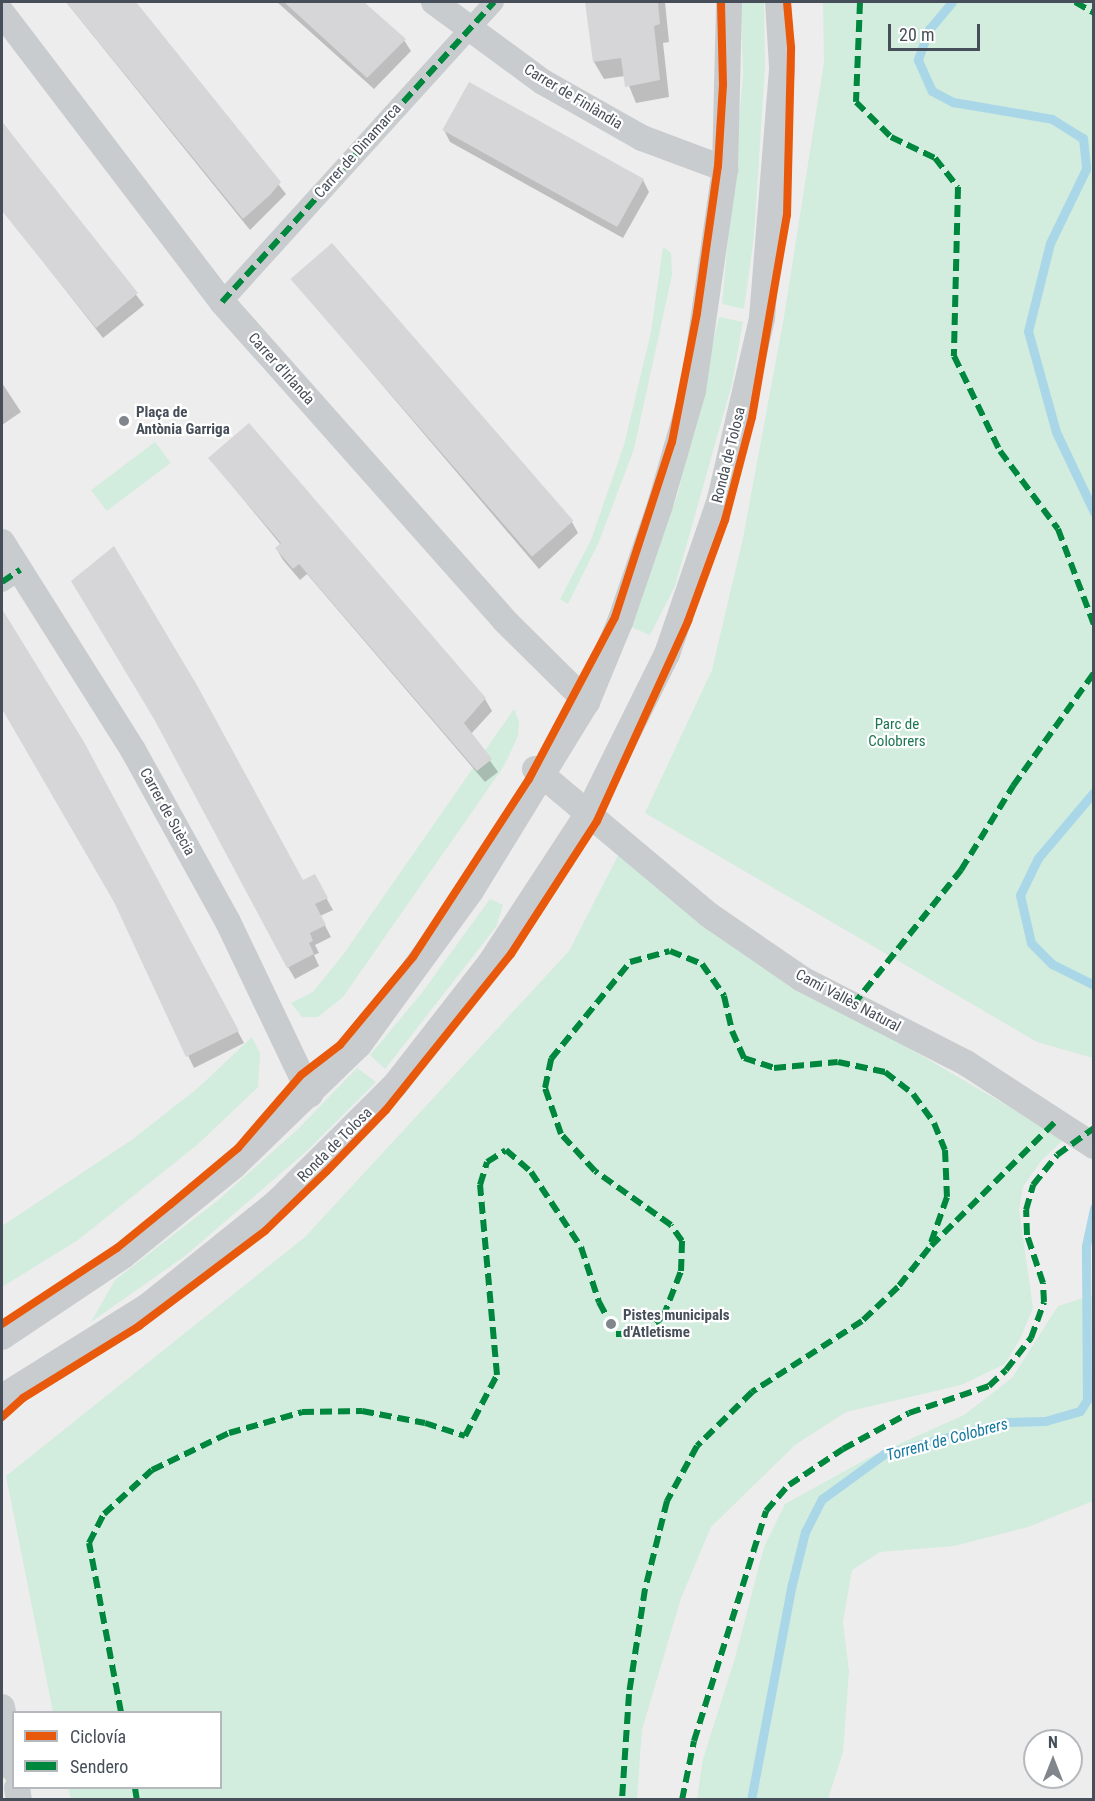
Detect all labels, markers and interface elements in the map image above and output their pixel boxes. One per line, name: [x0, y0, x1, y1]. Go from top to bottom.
scale bar: [891, 12, 982, 50]
text: 20 m: [899, 24, 934, 45]
street label: Carrer de Finlàndia: [521, 61, 625, 133]
street label: Carrer de Dinamarca: [311, 100, 405, 202]
street label: Carrer d'Irlanda: [244, 329, 318, 409]
place label: Plaça de Antònia Garriga: [136, 403, 230, 438]
street label: Ronda de Tolosa: [708, 405, 750, 505]
marker: Plaça de Antònia Garriga: [117, 414, 131, 428]
park label: Parc de Colobrers: [868, 715, 926, 750]
street label: Carrer de Suècia: [136, 765, 198, 859]
street label: Camí Vallès Natural: [792, 966, 904, 1036]
street label: Ronda de Tolosa: [294, 1104, 376, 1186]
place label: Pistes municipals d'Atletisme: [623, 1306, 730, 1341]
marker: Pistes municipals d'Atletisme: [604, 1317, 618, 1331]
water label: Torrent de Colobrers: [884, 1415, 1010, 1465]
legend: [12, 1711, 222, 1789]
text: Ciclovía: [70, 1726, 126, 1747]
north arrow: [1023, 1729, 1083, 1789]
text: N: [1048, 1733, 1058, 1752]
text: Sendero: [70, 1756, 128, 1777]

